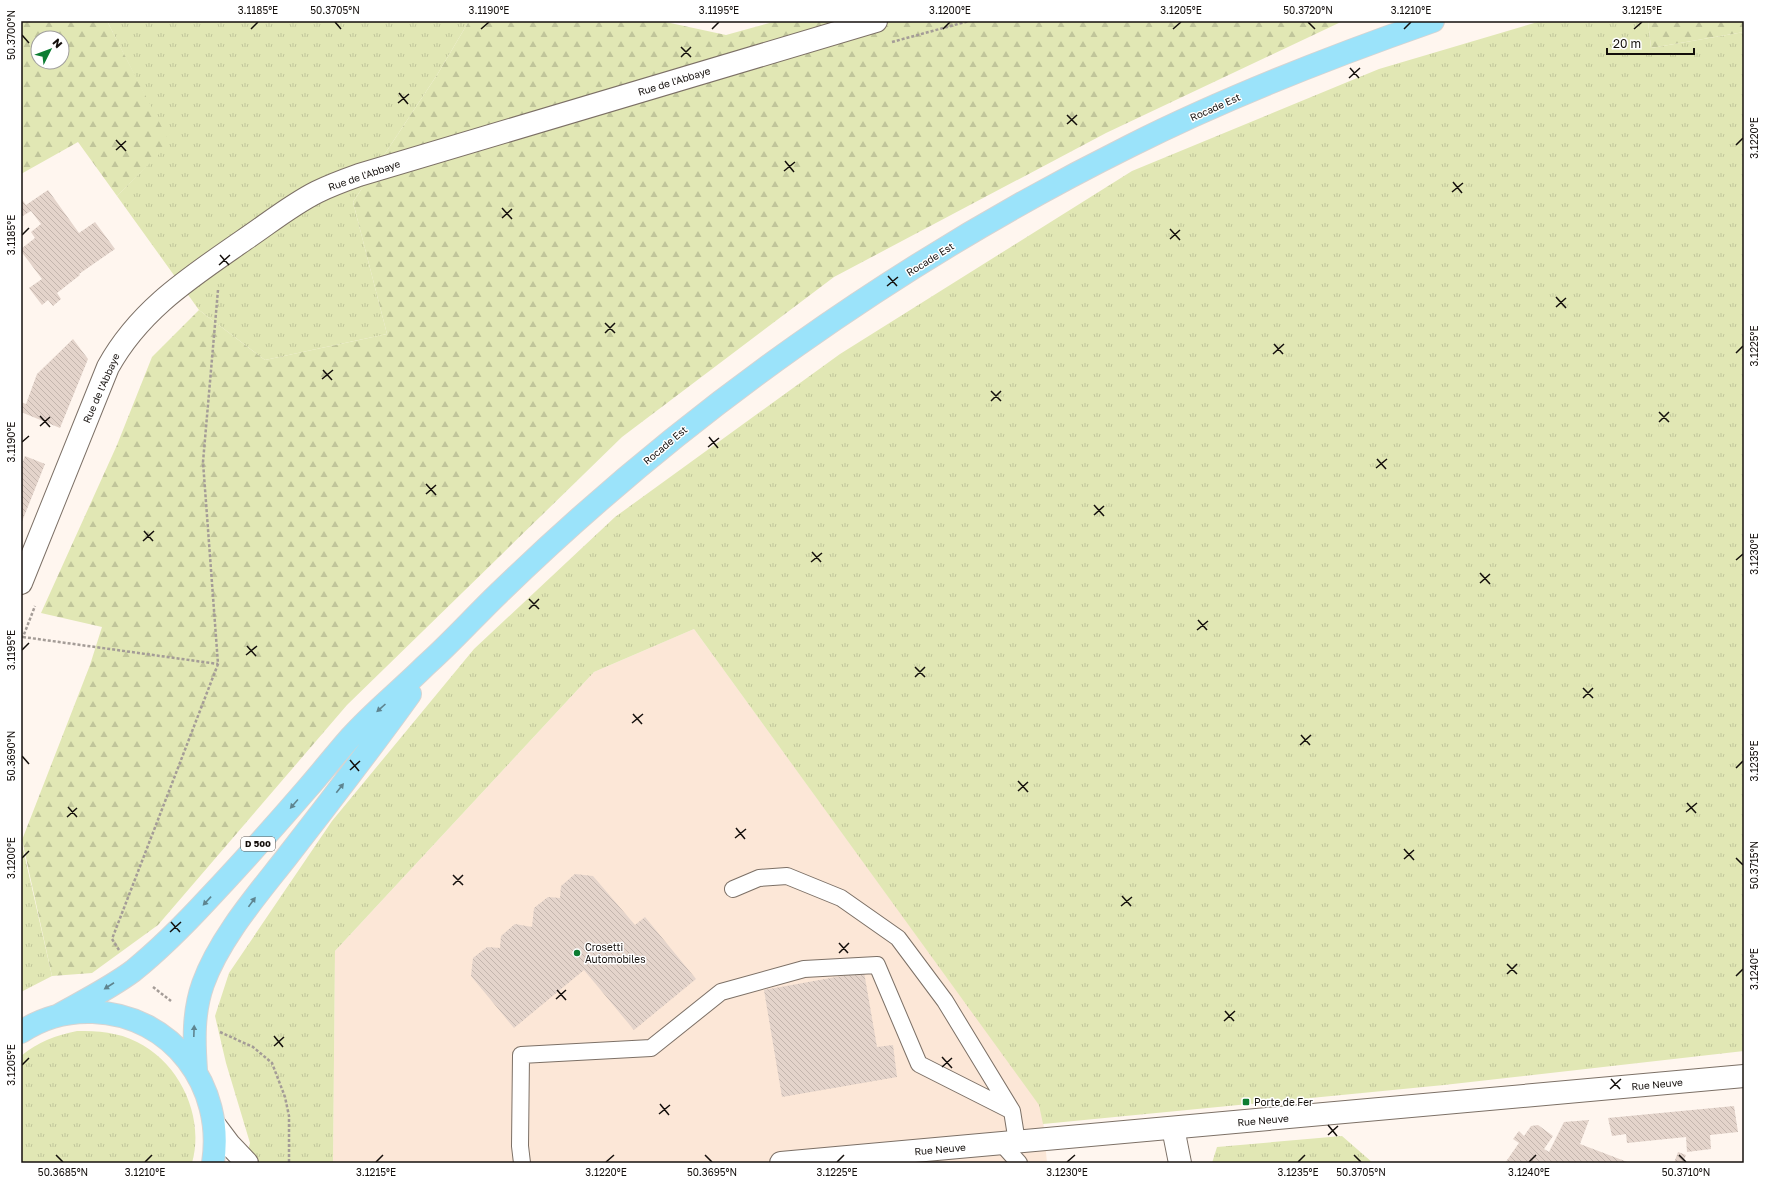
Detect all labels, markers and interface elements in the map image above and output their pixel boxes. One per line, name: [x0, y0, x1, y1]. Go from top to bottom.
text: 3.1185°E: [238, 4, 278, 16]
text: 50.3705°N: [310, 4, 360, 16]
text: 3.1190°E: [469, 4, 509, 16]
text: 3.1195°E: [699, 4, 739, 16]
text: 3.1200°E: [929, 4, 971, 16]
text: 3.1205°E: [1160, 4, 1202, 16]
text: 50.3720°N: [1283, 4, 1333, 16]
text: 3.1210°E: [1391, 4, 1431, 16]
text: 3.1215°E: [1622, 4, 1662, 16]
text: 50.3700°N: [5, 10, 17, 60]
north arrow: [30, 30, 70, 70]
scale bar: [1607, 30, 1694, 56]
text: N: [50, 36, 65, 50]
text: 20 m: [1613, 36, 1641, 51]
street label: Rue de l'Abbaye: [636, 64, 712, 98]
street label: Rocade Est: [1188, 91, 1242, 123]
text: 3.1220°E: [1748, 117, 1760, 159]
street label: Rue de l'Abbaye: [326, 157, 402, 193]
text: 3.1185°E: [5, 215, 17, 255]
street label: Rocade Est: [904, 240, 956, 278]
text: 3.1225°E: [1748, 325, 1760, 367]
street label: Rue de l'Abbaye: [80, 351, 122, 425]
text: 3.1190°E: [5, 422, 17, 462]
street label: Rocade Est: [641, 423, 689, 467]
text: 3.1230°E: [1748, 533, 1760, 575]
text: 3.1195°E: [5, 630, 17, 670]
one-way arrow: [376, 703, 386, 713]
text: 50.3690°N: [5, 731, 17, 781]
text: 3.1235°E: [1748, 740, 1760, 782]
one-way arrow: [336, 783, 344, 794]
one-way arrow: [289, 799, 298, 809]
text: 3.1200°E: [5, 837, 17, 879]
road number: D 500: [241, 837, 275, 851]
text: 50.3715°N: [1748, 841, 1760, 889]
one-way arrow: [202, 896, 212, 906]
one-way arrow: [248, 897, 256, 908]
place label: Crosetti Automobiles: [585, 941, 645, 965]
marker: Crosetti Automobiles: [572, 948, 582, 958]
text: 3.1240°E: [1748, 948, 1760, 990]
one-way arrow: [104, 983, 115, 990]
one-way arrow: [191, 1024, 197, 1037]
text: 3.1205°E: [5, 1044, 17, 1086]
street label: Rue Neuve: [1631, 1076, 1683, 1092]
place label: Porte de Fer: [1254, 1096, 1313, 1108]
marker: Porte de Fer: [1241, 1097, 1251, 1107]
street label: Rue Neuve: [1237, 1112, 1289, 1128]
street label: Rue Neuve: [914, 1141, 966, 1157]
text: 50.3685°N: [38, 1166, 88, 1178]
text: 3.1210°E: [125, 1166, 165, 1178]
text: 3.1215°E: [356, 1166, 396, 1178]
text: 3.1220°E: [585, 1166, 627, 1178]
text: 50.3695°N: [687, 1166, 737, 1178]
text: 3.1225°E: [816, 1166, 858, 1178]
text: 3.1230°E: [1046, 1166, 1088, 1178]
text: 3.1235°E: [1277, 1166, 1319, 1178]
text: 50.3705°N: [1336, 1166, 1386, 1178]
text: 3.1240°E: [1508, 1166, 1550, 1178]
text: 50.3710°N: [1662, 1166, 1710, 1178]

